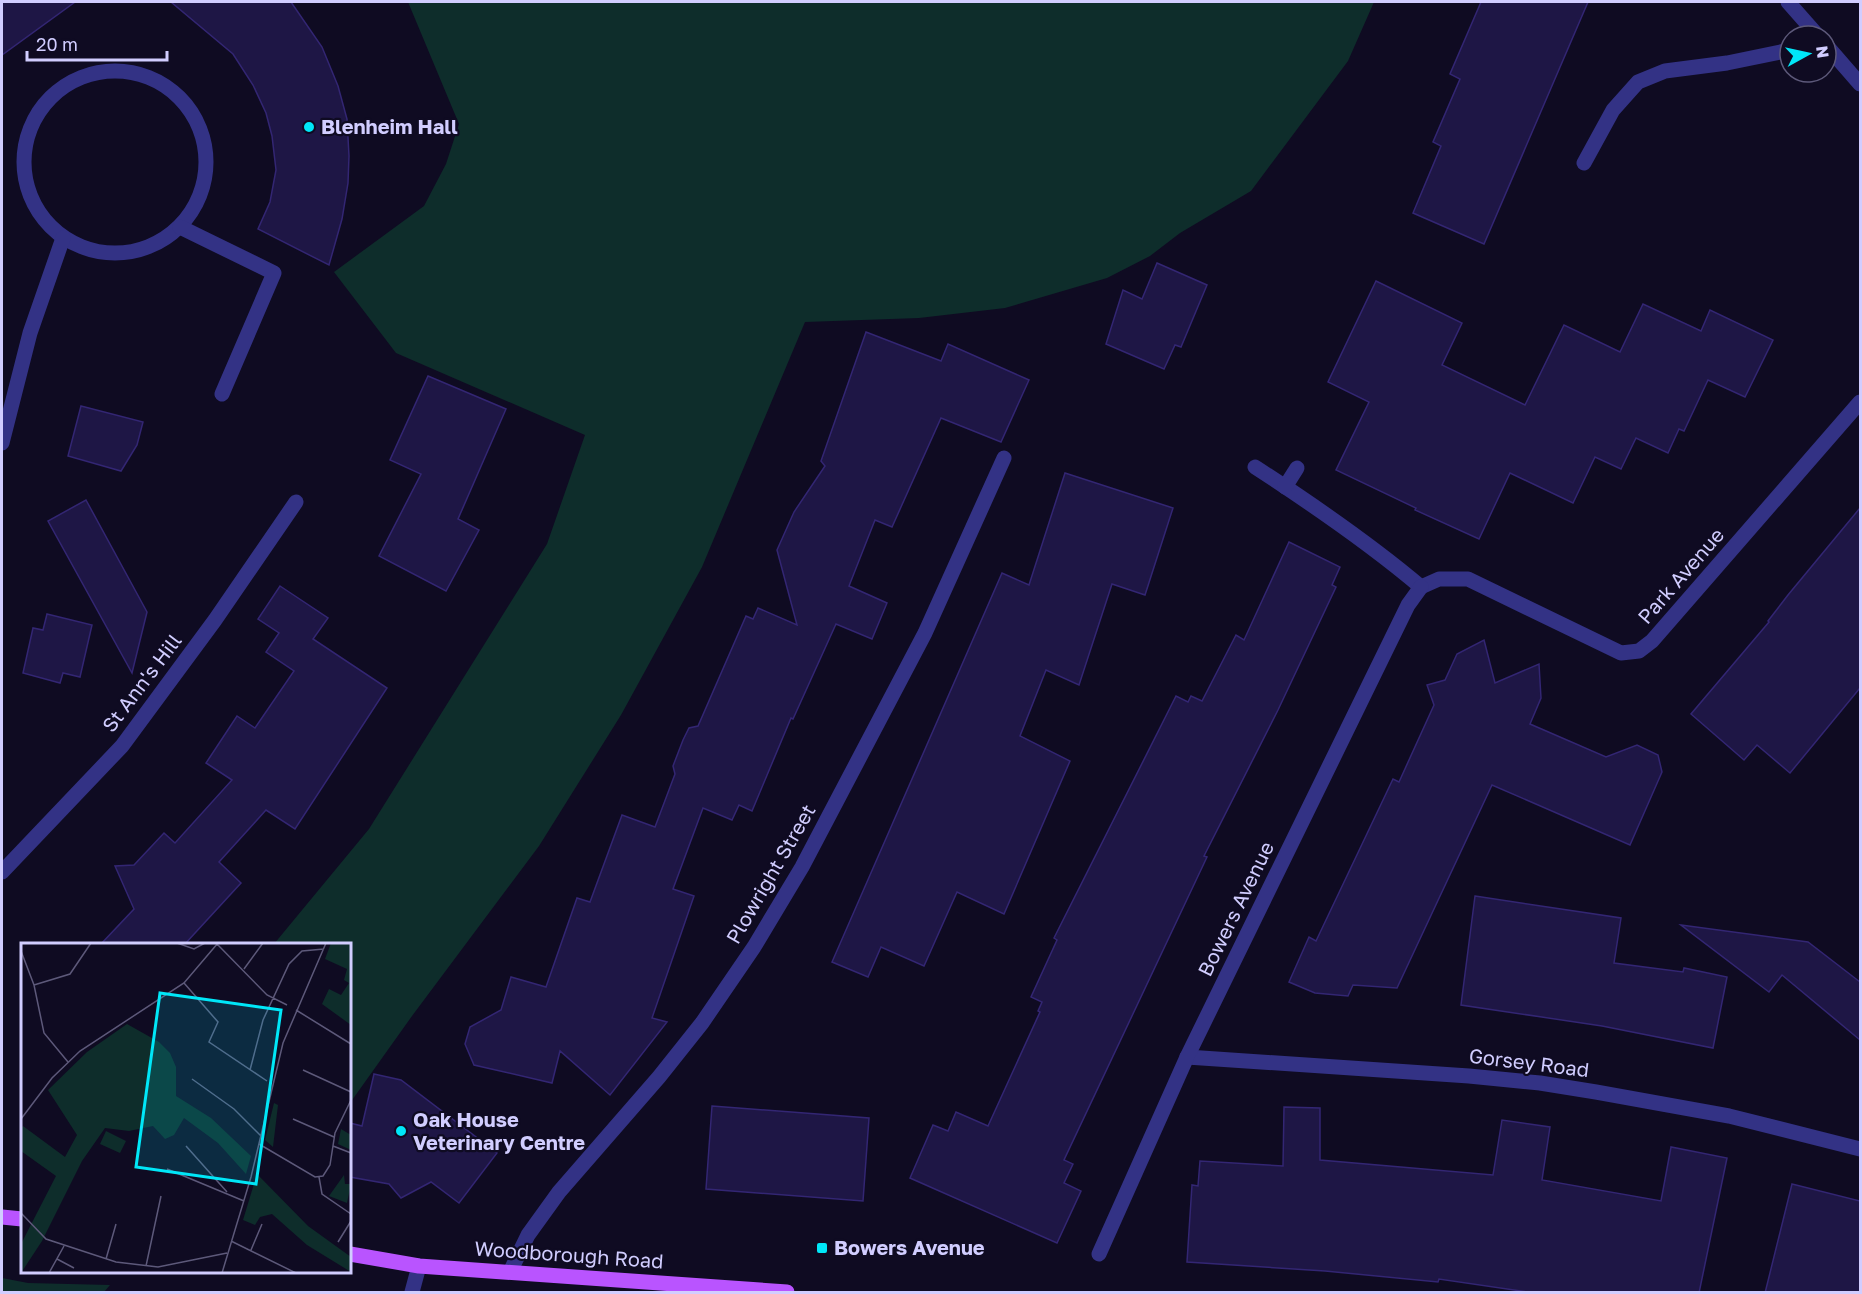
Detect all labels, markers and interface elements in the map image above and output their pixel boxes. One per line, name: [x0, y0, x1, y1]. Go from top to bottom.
scale bar: [27, 24, 166, 62]
north arrow: [1778, 24, 1838, 84]
text: 20 m: [36, 33, 78, 55]
text: N: [1812, 44, 1834, 59]
place label: Blenheim Hall: [321, 114, 458, 138]
marker: Blenheim Hall: [302, 120, 316, 134]
street label: Park Avenue: [1632, 523, 1728, 628]
street label: St Ann's Hill: [97, 629, 186, 736]
street label: Plowright Street: [720, 799, 820, 948]
street label: Bowers Avenue: [1192, 837, 1278, 980]
inset map: [21, 943, 351, 1273]
street label: Gorsey Road: [1468, 1043, 1591, 1081]
place label: Oak House Veterinary Centre: [413, 1107, 585, 1154]
marker: Oak House Veterinary Centre: [394, 1124, 408, 1138]
street label: Woodborough Road: [474, 1235, 664, 1273]
place label: Bowers Avenue: [834, 1235, 985, 1259]
marker: Bowers Avenue: [815, 1241, 829, 1255]

